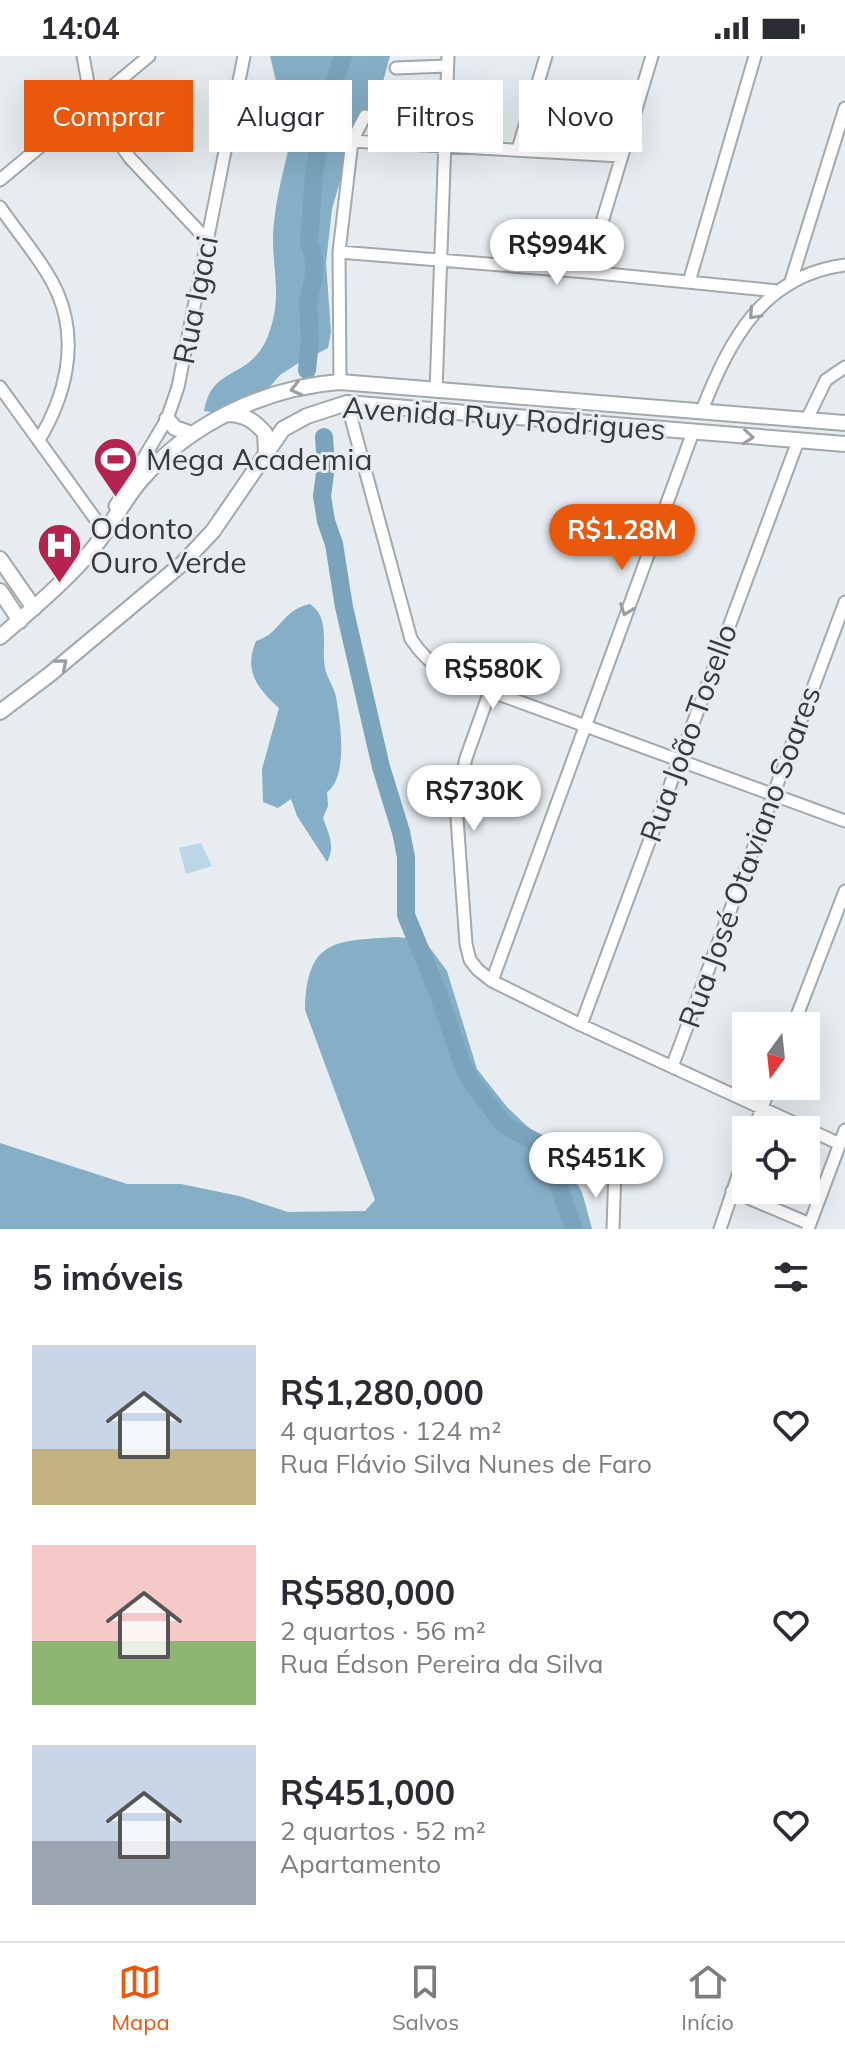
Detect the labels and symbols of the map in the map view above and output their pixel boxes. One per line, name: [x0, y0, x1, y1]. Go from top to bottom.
pin: R$994K: [492, 219, 622, 287]
street label: Rua Igaci: [164, 233, 226, 367]
one-way arrow: [750, 304, 764, 319]
one-way arrow: [290, 379, 304, 396]
street label: Avenida Ruy Rodrigues: [341, 388, 667, 448]
one-way arrow: [742, 428, 755, 445]
sports icon: Mega Academia: [91, 436, 139, 499]
place label: Mega Academia: [146, 440, 372, 478]
pin: R$1.28M: [548, 504, 696, 572]
place label: Odonto Ouro Verde: [90, 509, 247, 581]
hospital icon: Odonto Ouro Verde: [35, 522, 83, 585]
one-way arrow: [619, 602, 636, 616]
street label: Rua João Tosello: [631, 618, 745, 847]
pin: R$580K: [428, 643, 558, 711]
one-way arrow: [52, 659, 67, 674]
street label: Rua José Otaviano Soares: [670, 681, 829, 1033]
pin: R$730K: [409, 765, 539, 833]
north arrow: [732, 1012, 820, 1100]
pin: R$451K: [531, 1132, 661, 1200]

